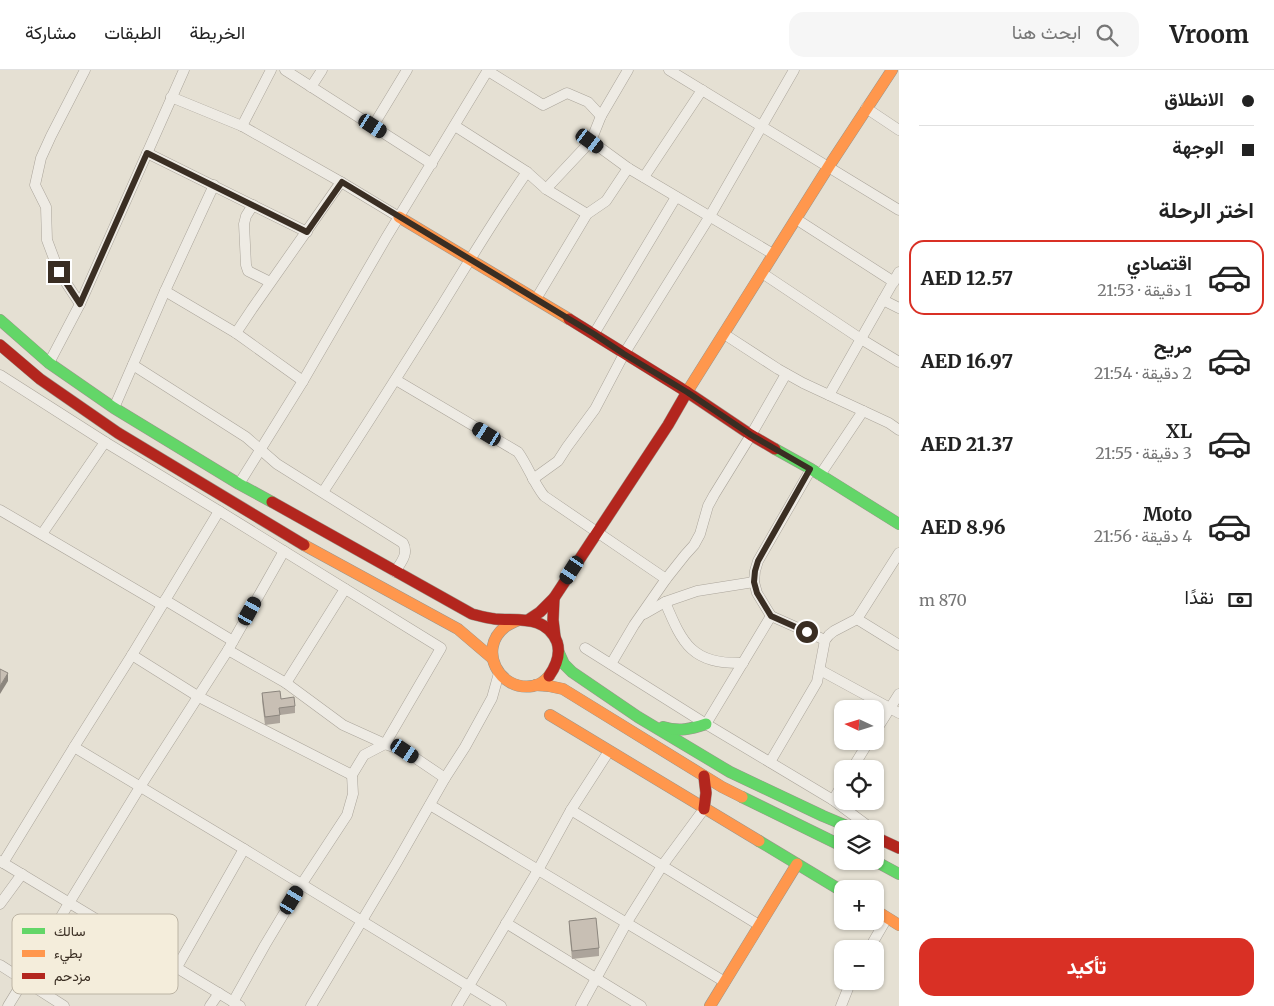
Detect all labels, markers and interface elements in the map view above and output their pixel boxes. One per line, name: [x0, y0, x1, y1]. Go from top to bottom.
search box: [789, 12, 1139, 57]
text: Vroom: [1169, 19, 1249, 50]
text: ابحث هنا: [1012, 20, 1081, 44]
text: مشاركة: [25, 21, 76, 44]
text: الطبقات: [104, 21, 161, 44]
text: الخريطة: [189, 21, 245, 44]
icon: search: [1093, 21, 1121, 49]
text: الانطلاق: [1164, 87, 1224, 111]
car: [356, 112, 389, 140]
car: [573, 126, 606, 156]
text: الوجهة: [1172, 135, 1224, 159]
text: اختر الرحلة: [1159, 196, 1254, 224]
text: اقتصادي: [1127, 251, 1192, 275]
icon: car: [1207, 255, 1252, 300]
route end: [48, 261, 70, 283]
text: AED 12.57: [921, 266, 1013, 290]
text: 1 دقيقة · 21:53: [1097, 280, 1192, 300]
text: مريح: [1154, 334, 1192, 358]
icon: car: [1207, 338, 1252, 383]
text: AED 16.97: [921, 349, 1013, 373]
text: 2 دقيقة · 21:54: [1094, 363, 1192, 383]
text: XL: [1166, 419, 1192, 443]
car: [470, 420, 503, 448]
icon: car: [1207, 421, 1252, 466]
text: AED 21.37: [921, 432, 1013, 456]
text: 3 دقيقة · 21:55: [1095, 443, 1192, 463]
text: Moto: [1143, 502, 1192, 526]
icon: car: [1207, 504, 1252, 549]
text: AED 8.96: [921, 515, 1006, 539]
text: 4 دقيقة · 21:56: [1094, 526, 1192, 546]
car: [557, 553, 586, 587]
text: نقدًا: [1185, 585, 1214, 609]
icon: cash: [1226, 586, 1254, 614]
text: 870 m: [919, 590, 967, 610]
car: [236, 594, 263, 628]
route start: [796, 621, 818, 643]
north arrow: [834, 700, 884, 750]
map controls: [834, 700, 884, 990]
car: [388, 736, 421, 766]
button: locate: [834, 760, 884, 810]
button: layers: [834, 820, 884, 870]
button: +: [834, 880, 884, 930]
car: [277, 883, 306, 917]
legend: [12, 914, 178, 994]
text: سالك: [54, 922, 85, 940]
button: تأكيد: [919, 938, 1254, 996]
button: −: [834, 940, 884, 990]
text: بطيء: [54, 944, 82, 965]
text: مزدحم: [54, 967, 91, 985]

